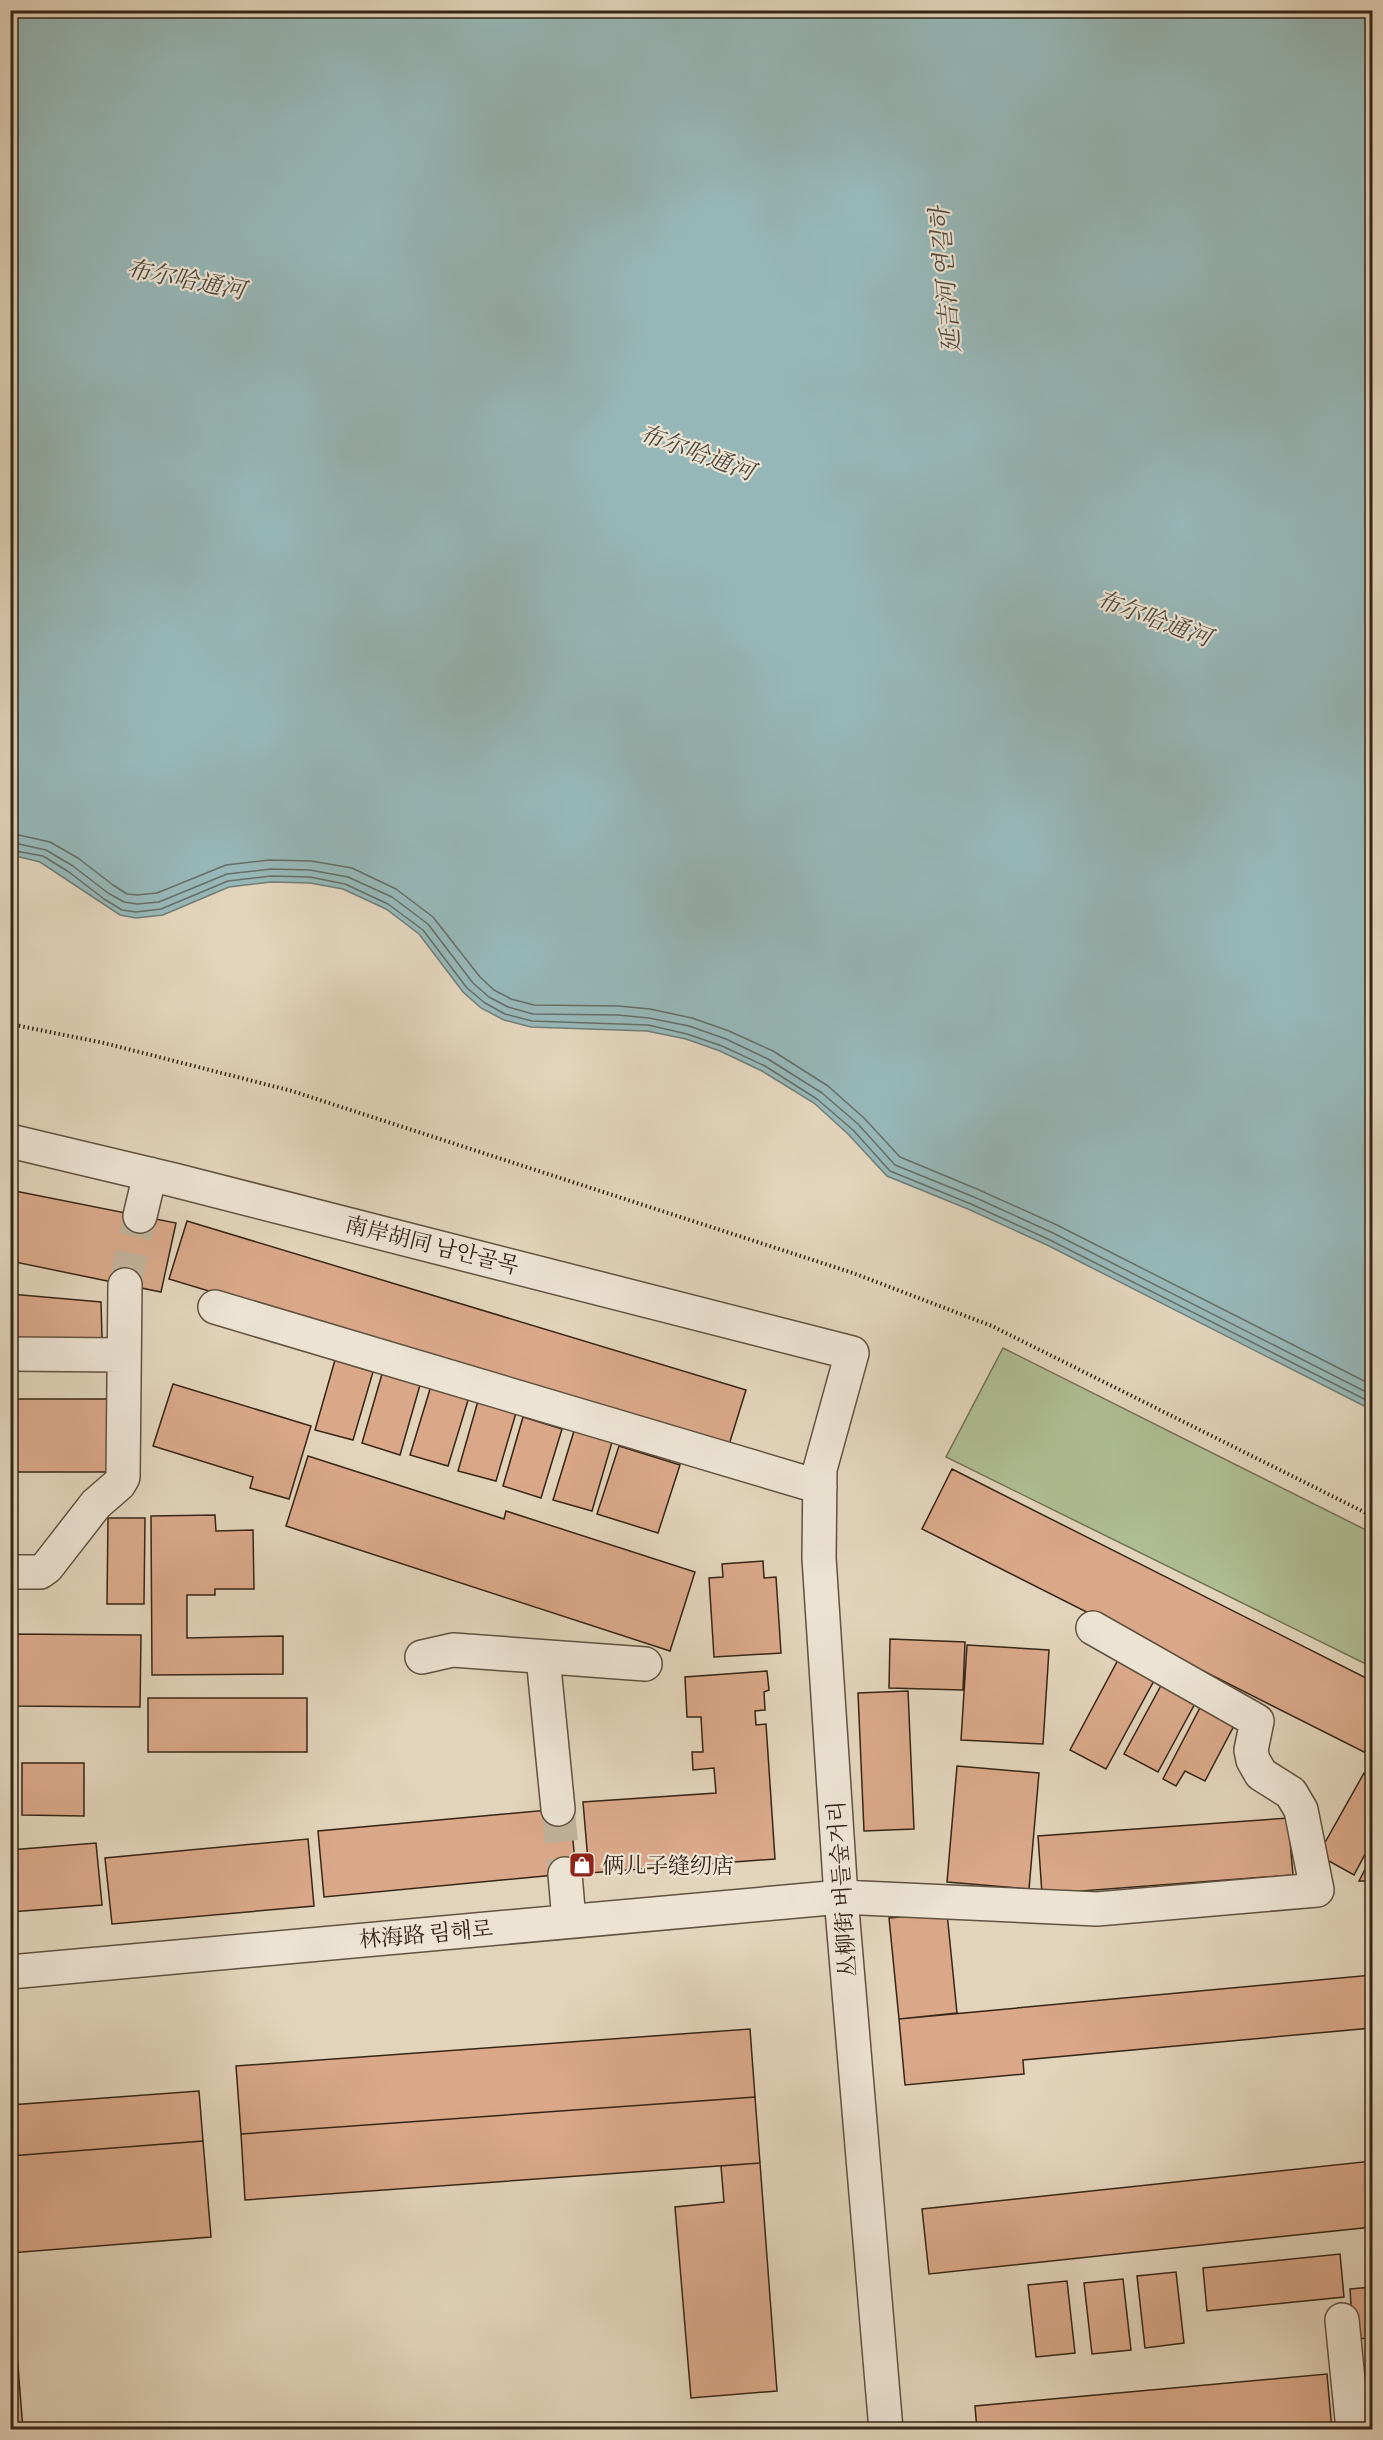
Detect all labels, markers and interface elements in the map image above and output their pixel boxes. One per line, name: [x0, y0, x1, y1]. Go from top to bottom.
water label: 延吉河 연길하: [923, 203, 967, 354]
water label: 布尔哈通河: [124, 252, 252, 306]
water label: 布尔哈通河: [635, 417, 762, 488]
water label: 布尔哈通河: [1092, 583, 1219, 654]
street label: 南岸胡同 남안골목: [342, 1209, 522, 1281]
street label: 丛柳街 버들숲거리: [821, 1800, 863, 1978]
shop icon: 俩儿子缝纫店: [567, 1850, 597, 1880]
place label: 俩儿子缝纫店: [602, 1851, 734, 1880]
street label: 林海路 림해로: [358, 1914, 494, 1954]

